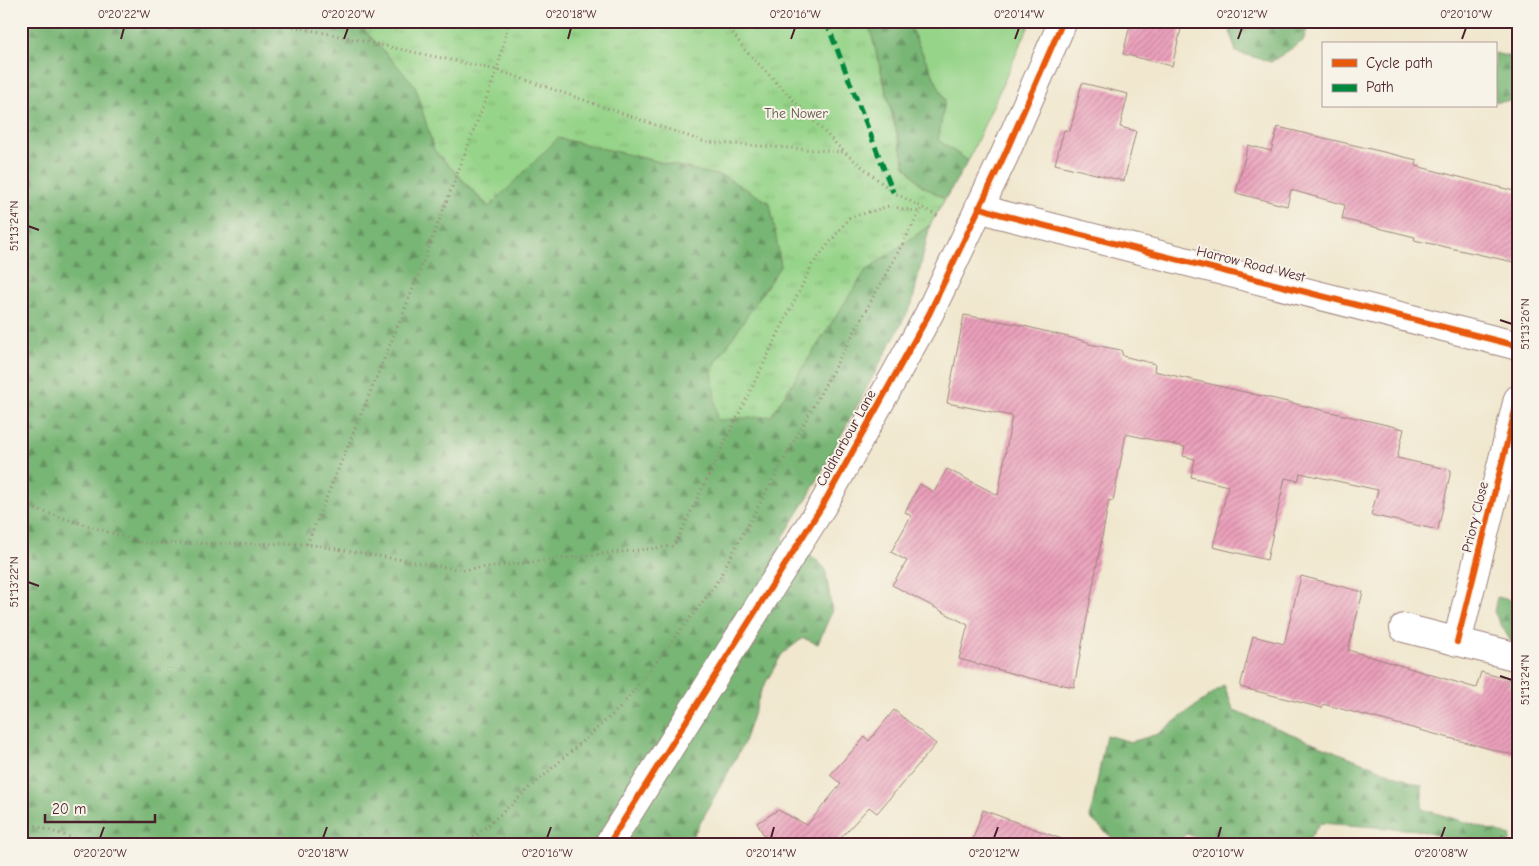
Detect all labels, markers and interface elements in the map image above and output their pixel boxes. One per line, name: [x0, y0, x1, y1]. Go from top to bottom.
text: 0°20'22"W: [98, 7, 151, 21]
text: 0°20'20"W: [321, 7, 375, 21]
text: 0°20'18"W: [546, 7, 597, 21]
text: 0°20'16"W: [769, 7, 821, 21]
text: 0°20'14"W: [994, 7, 1045, 21]
text: 0°20'12"W: [1217, 7, 1268, 21]
text: 0°20'10"W: [1440, 7, 1493, 21]
legend: [1322, 42, 1496, 108]
text: Cycle path: [1366, 54, 1433, 72]
text: Path: [1366, 78, 1394, 96]
park label: The Nower: [764, 105, 828, 122]
text: 51°13'24"N: [7, 201, 21, 251]
street label: Harrow Road West: [1195, 242, 1308, 286]
text: 51°13'26"N: [1518, 298, 1532, 350]
street label: Coldharbour Lane: [812, 387, 880, 489]
street label: Priory Close: [1458, 480, 1492, 554]
text: 51°13'22"N: [7, 556, 21, 608]
text: 51°13'24"N: [1518, 655, 1532, 705]
scale bar: [45, 791, 155, 823]
text: 20 m: [52, 800, 86, 818]
text: 0°20'20"W: [73, 846, 127, 860]
text: 0°20'18"W: [298, 846, 349, 860]
text: 0°20'16"W: [521, 846, 573, 860]
text: 0°20'14"W: [746, 846, 797, 860]
text: 0°20'12"W: [969, 846, 1020, 860]
text: 0°20'10"W: [1192, 846, 1245, 860]
text: 0°20'08"W: [1414, 846, 1468, 860]

